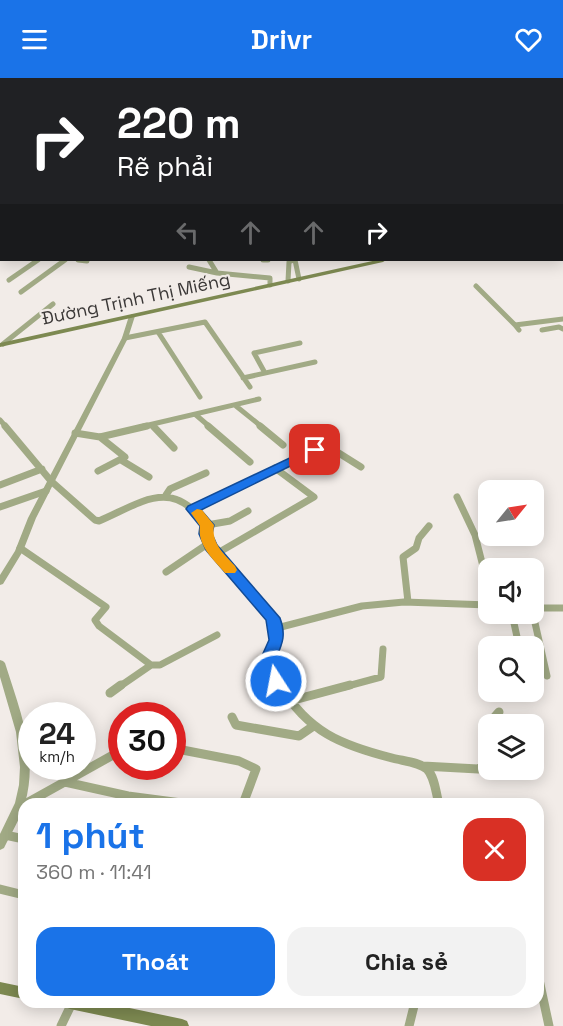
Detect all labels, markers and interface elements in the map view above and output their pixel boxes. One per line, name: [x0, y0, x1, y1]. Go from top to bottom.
text: Drivr: [251, 22, 312, 57]
icon: menu: [18, 23, 51, 56]
icon: heart: [512, 23, 545, 56]
text: 220 m: [117, 97, 241, 150]
icon: right: [18, 102, 96, 180]
text: Rẽ phải: [117, 149, 213, 184]
icon: left: [171, 216, 204, 249]
icon: ahead: [234, 216, 267, 249]
icon: ahead: [297, 216, 330, 249]
icon: right: [360, 216, 393, 249]
street label: Đường Trịnh Thị Miếng: [40, 267, 232, 330]
pin: [289, 424, 340, 475]
icon: arrive: [298, 433, 331, 466]
north arrow: [478, 480, 544, 546]
map controls: [478, 480, 544, 780]
button: sound: [478, 558, 544, 624]
button: search: [478, 636, 544, 702]
position arrow: [244, 649, 308, 713]
speed limit sign: 30: [108, 702, 186, 780]
text: 24: [39, 714, 75, 753]
button: layers: [478, 714, 544, 780]
text: km/h: [39, 747, 75, 766]
text: 1 phút: [36, 813, 145, 859]
button: close: [463, 818, 526, 881]
text: 360 m · 11:41: [36, 859, 152, 885]
button: Thoát: [36, 927, 275, 996]
button: Chia sẻ: [287, 927, 526, 996]

